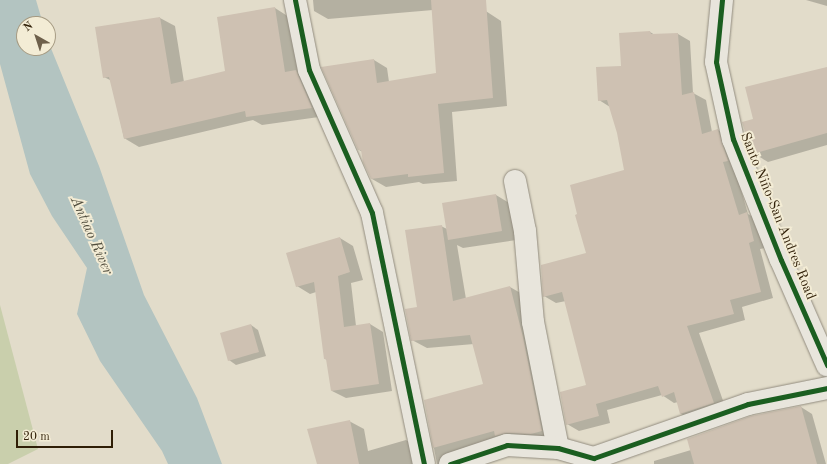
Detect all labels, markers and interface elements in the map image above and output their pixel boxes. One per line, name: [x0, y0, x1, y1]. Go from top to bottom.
north arrow: [16, 16, 56, 56]
text: N: [22, 20, 35, 34]
street label: Santo Niño-San Andres Road: [737, 130, 819, 302]
water label: Antiao River: [66, 194, 116, 278]
scale bar: [18, 422, 115, 448]
text: 20 m: [23, 431, 50, 443]

